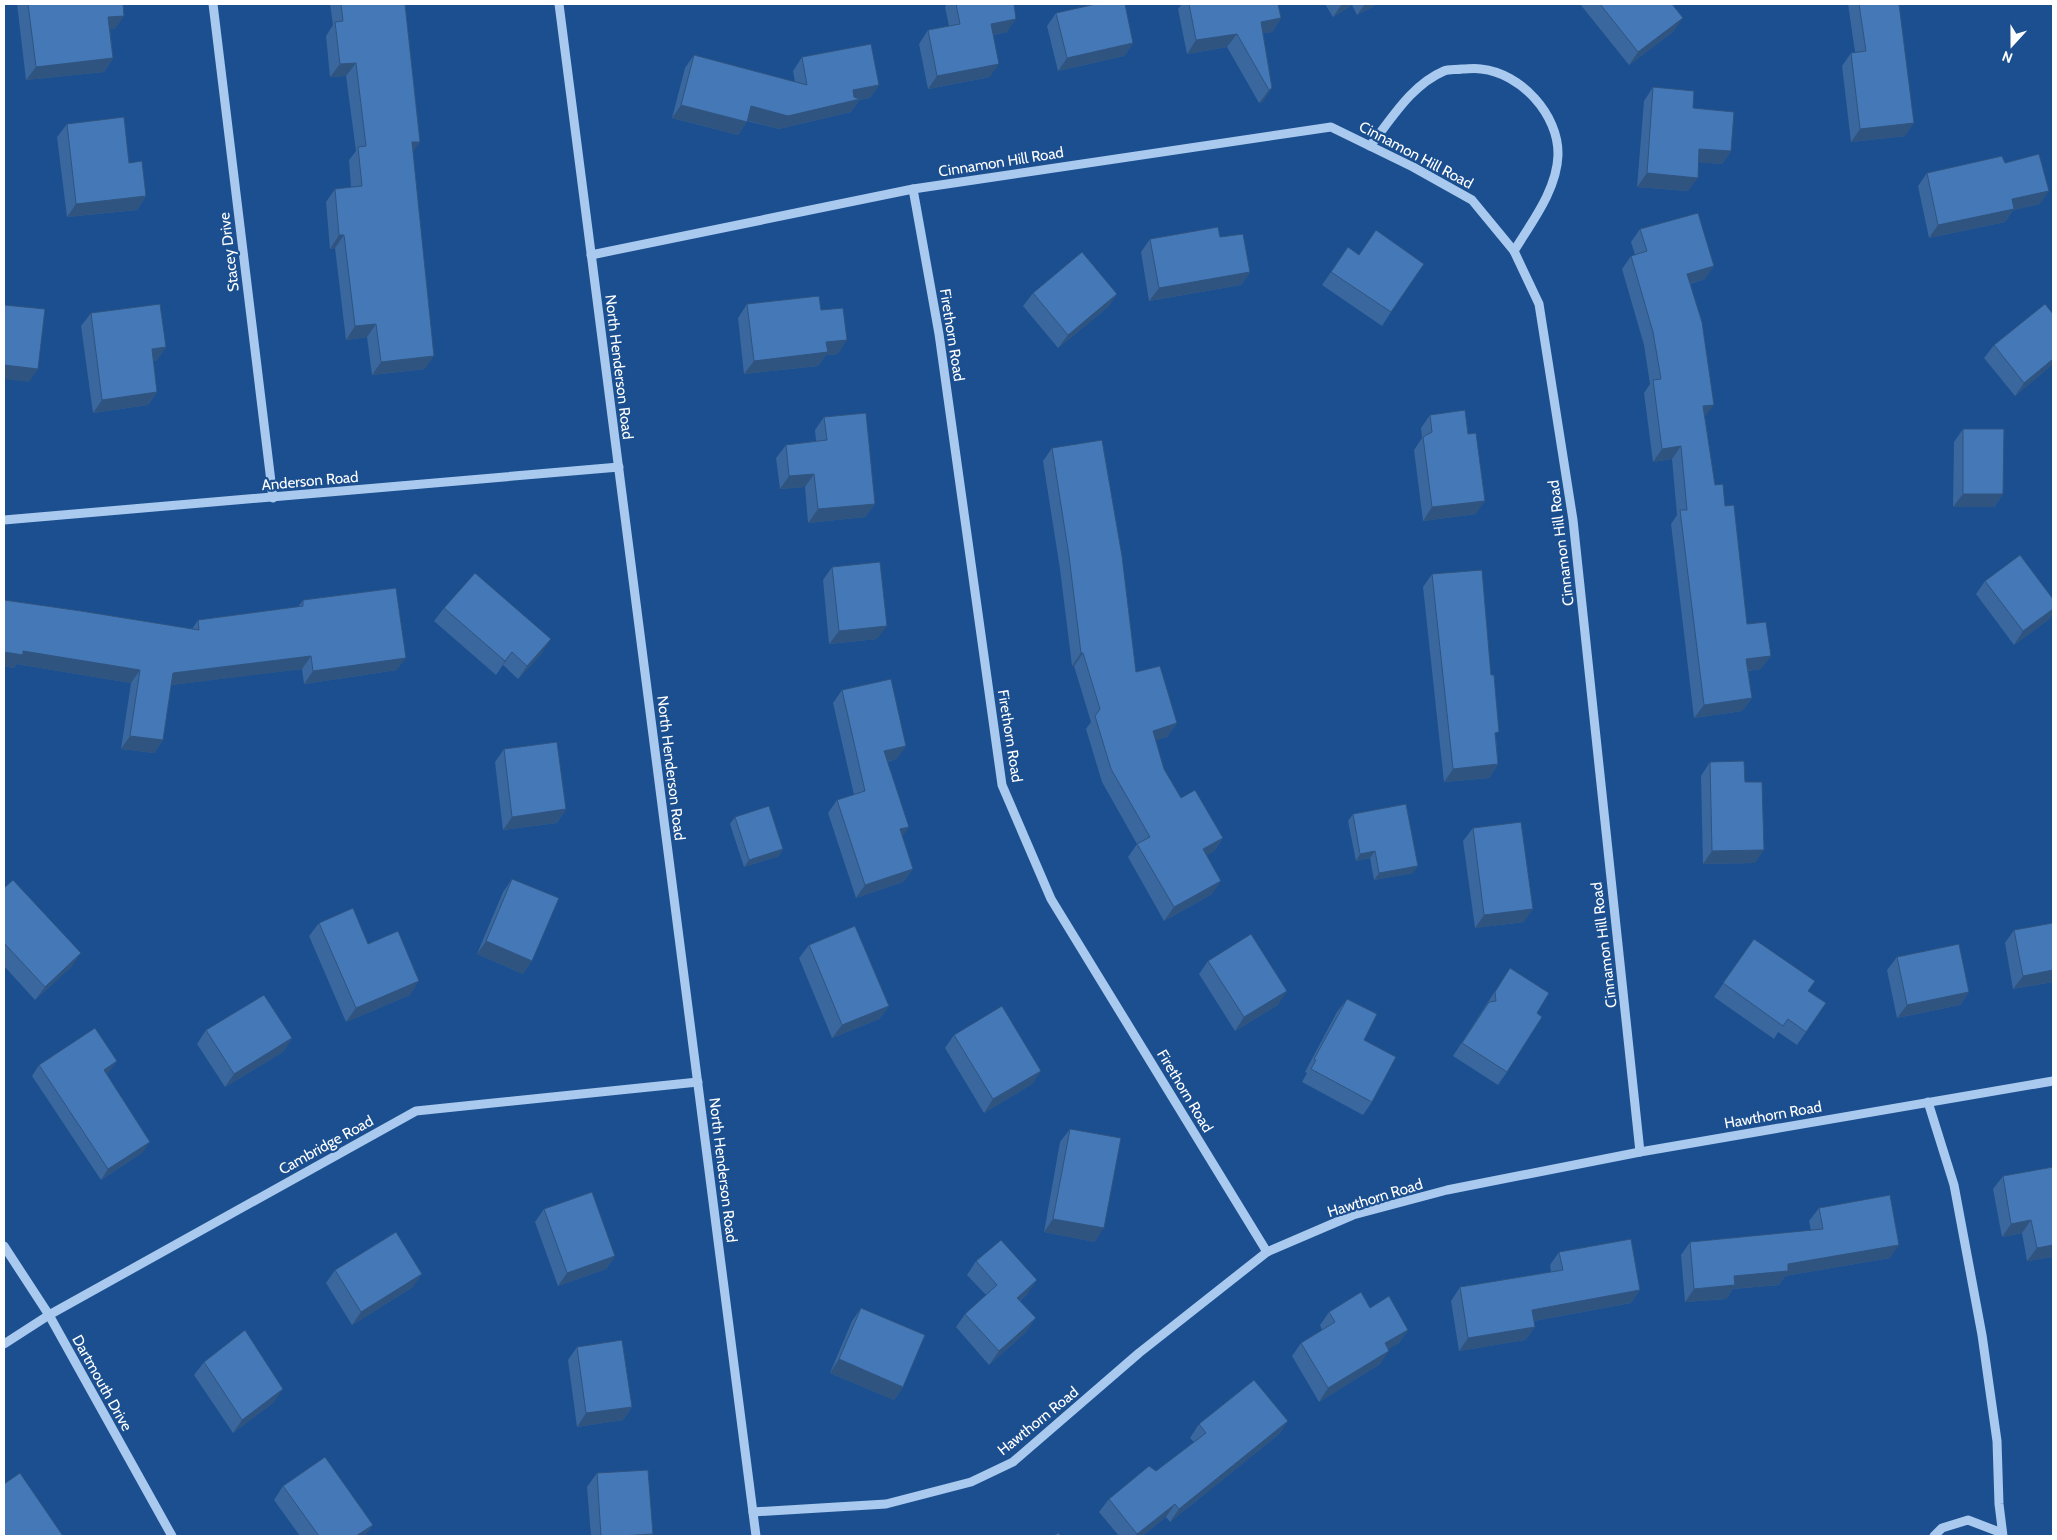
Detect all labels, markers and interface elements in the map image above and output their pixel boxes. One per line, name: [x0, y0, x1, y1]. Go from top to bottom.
north arrow: [1987, 20, 2037, 70]
text: N: [1999, 47, 2015, 67]
street label: Cinnamon Hill Road: [1356, 117, 1476, 193]
street label: Cinnamon Hill Road: [937, 143, 1065, 181]
street label: Stacey Drive: [215, 211, 243, 293]
street label: Firethorn Road: [936, 287, 968, 383]
street label: North Henderson Road: [601, 294, 637, 440]
street label: Anderson Road: [261, 468, 359, 494]
street label: Cinnamon Hill Road: [1544, 479, 1578, 607]
street label: Firethorn Road: [994, 688, 1026, 784]
street label: North Henderson Road: [653, 695, 689, 841]
street label: Cinnamon Hill Road: [1587, 881, 1621, 1009]
street label: Firethorn Road: [1153, 1046, 1217, 1136]
street label: North Henderson Road: [705, 1097, 741, 1243]
street label: Hawthorn Road: [1723, 1098, 1823, 1132]
street label: Cambridge Road: [276, 1112, 376, 1178]
street label: Hawthorn Road: [1325, 1175, 1425, 1221]
street label: Dartmouth Drive: [68, 1332, 136, 1435]
street label: Hawthorn Road: [994, 1383, 1082, 1459]

